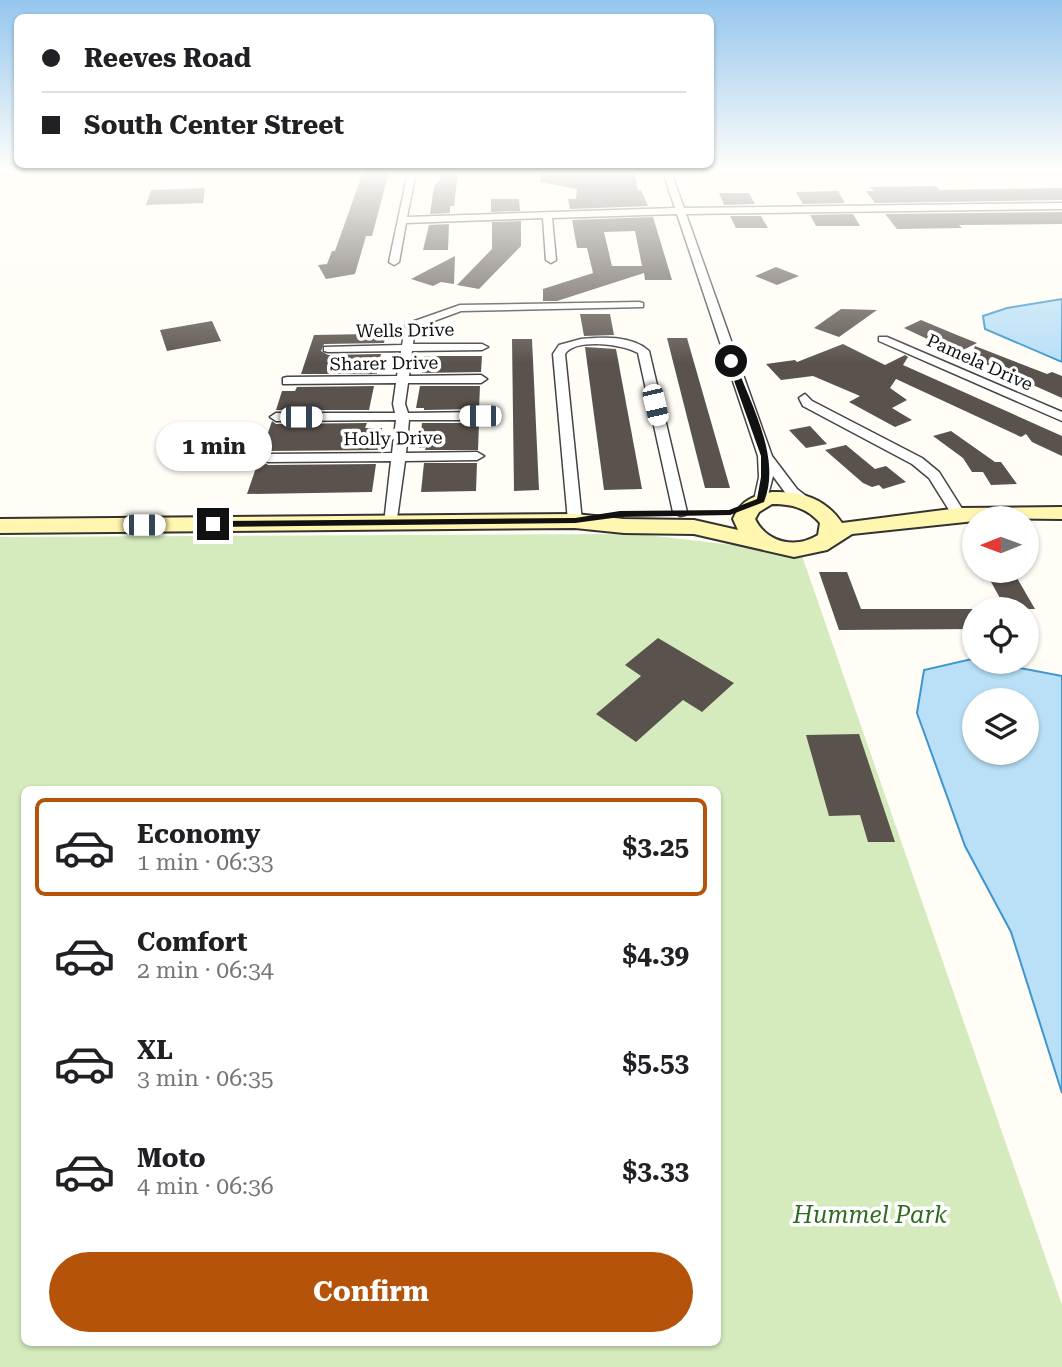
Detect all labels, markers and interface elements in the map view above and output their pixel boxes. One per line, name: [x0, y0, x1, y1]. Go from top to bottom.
text: Reeves Road: [84, 43, 251, 73]
text: South Center Street: [84, 110, 344, 140]
street label: Wells Drive: [356, 319, 455, 341]
street label: Pamela Drive: [924, 329, 1036, 395]
route start: [715, 345, 747, 377]
street label: Sharer Drive: [329, 352, 439, 374]
car: [641, 382, 670, 428]
car: [460, 406, 502, 427]
car: [281, 407, 323, 428]
callout: 1 min: [155, 422, 271, 472]
street label: Holly Drive: [343, 427, 443, 449]
text: 1 min: [182, 433, 246, 460]
north arrow: [962, 506, 1040, 583]
map controls: [962, 506, 1039, 765]
route end: [197, 508, 229, 540]
car: [124, 515, 166, 536]
button: locate: [962, 597, 1039, 674]
button: layers: [962, 688, 1039, 765]
icon: car: [53, 816, 116, 879]
text: Economy: [137, 819, 260, 849]
text: $3.25: [623, 832, 689, 862]
text: 1 min · 06:33: [137, 849, 274, 876]
icon: car: [53, 924, 116, 987]
text: Comfort: [137, 927, 247, 957]
text: $4.39: [623, 940, 689, 970]
text: 2 min · 06:34: [137, 957, 274, 984]
icon: car: [53, 1032, 116, 1095]
text: XL: [137, 1035, 173, 1065]
text: $5.53: [623, 1048, 689, 1078]
text: 3 min · 06:35: [137, 1065, 274, 1092]
icon: car: [53, 1140, 116, 1203]
text: Moto: [137, 1143, 206, 1173]
text: $3.33: [623, 1156, 689, 1186]
text: 4 min · 06:36: [137, 1173, 274, 1200]
park label: Hummel Park: [792, 1201, 947, 1229]
button: Confirm: [49, 1252, 693, 1332]

